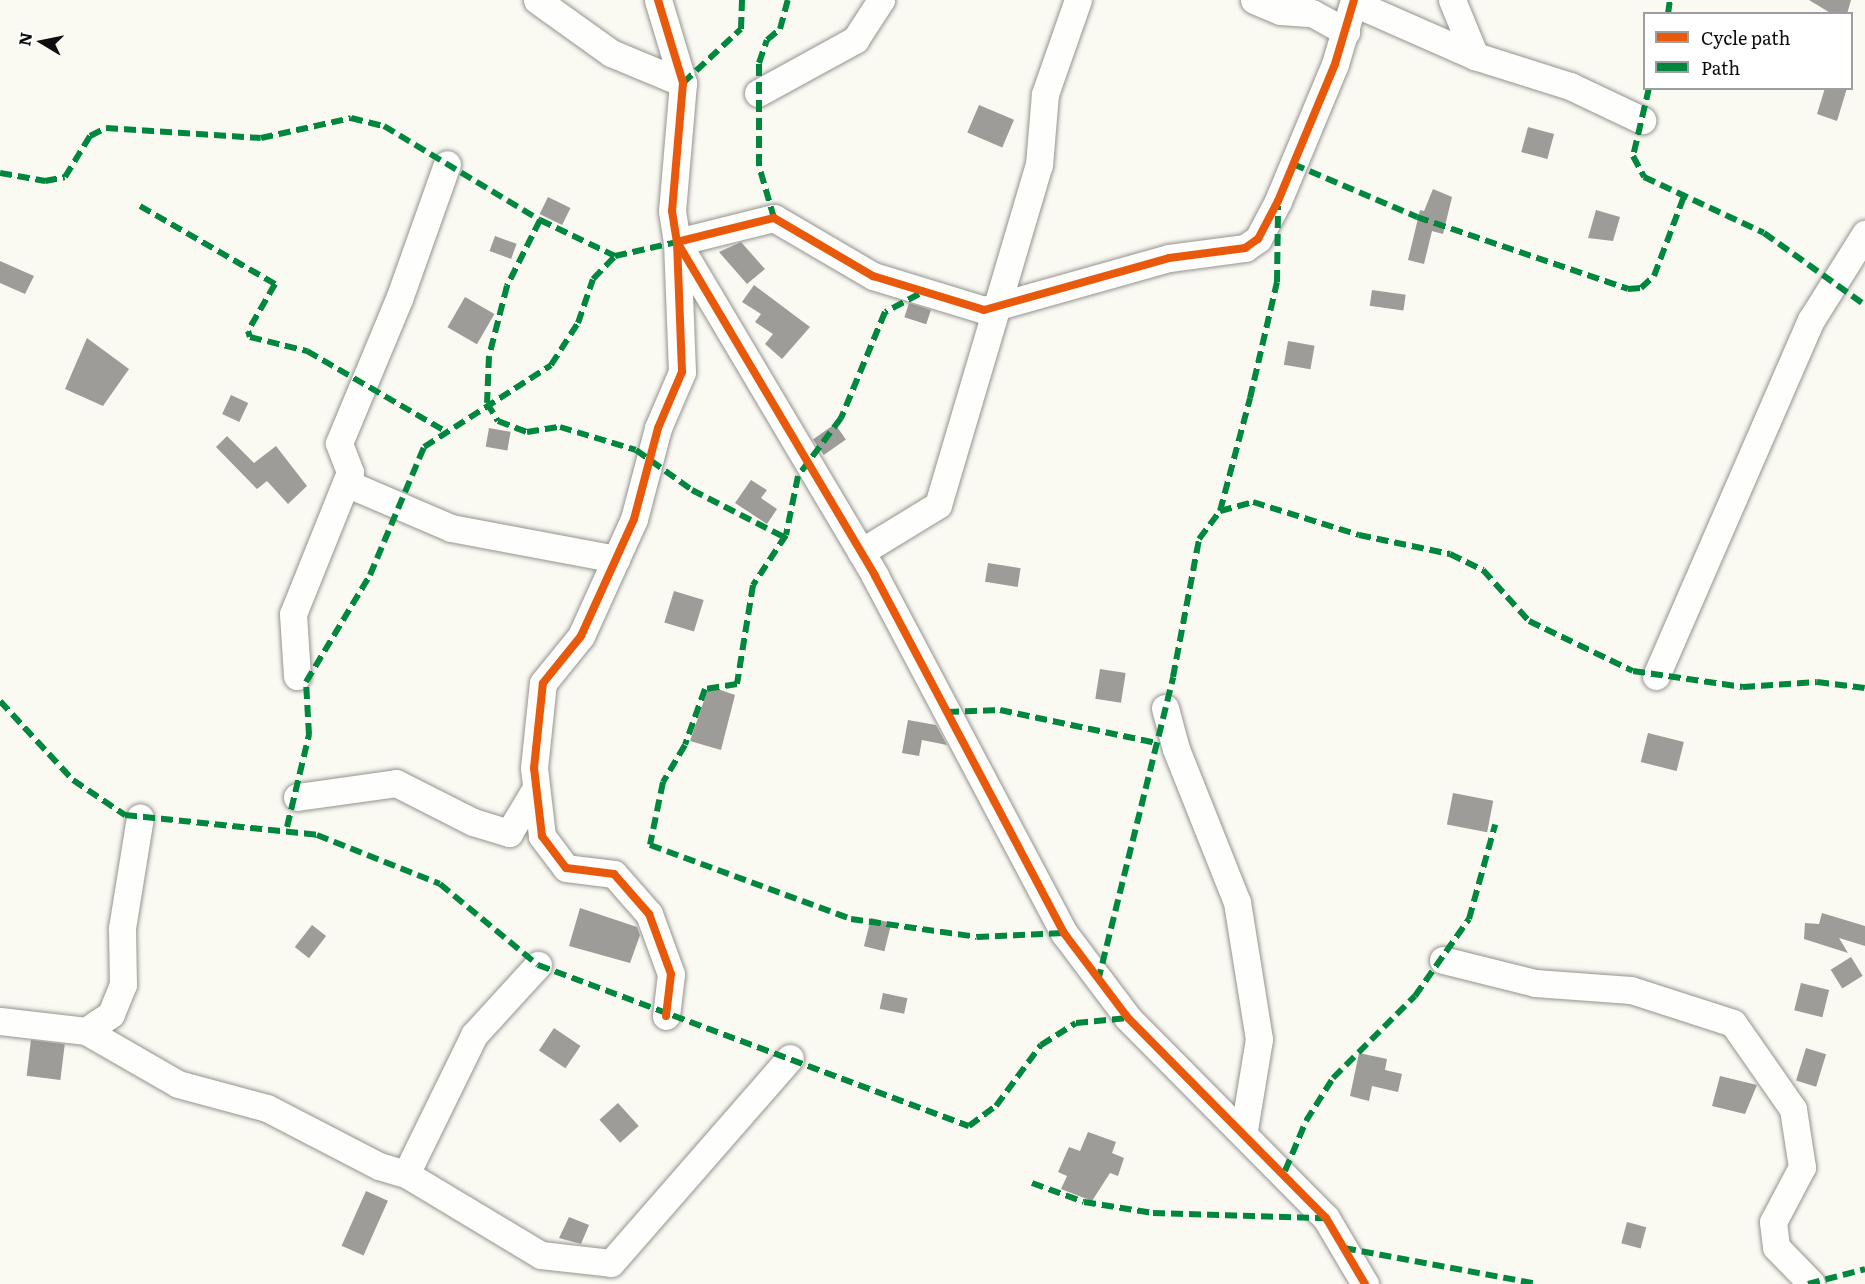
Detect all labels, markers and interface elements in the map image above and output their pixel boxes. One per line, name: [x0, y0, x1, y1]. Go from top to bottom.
north arrow: [12, 12, 72, 72]
legend: [1643, 12, 1853, 90]
text: Cycle path: [1701, 24, 1790, 51]
text: N: [11, 30, 37, 48]
text: Path: [1701, 54, 1740, 81]

